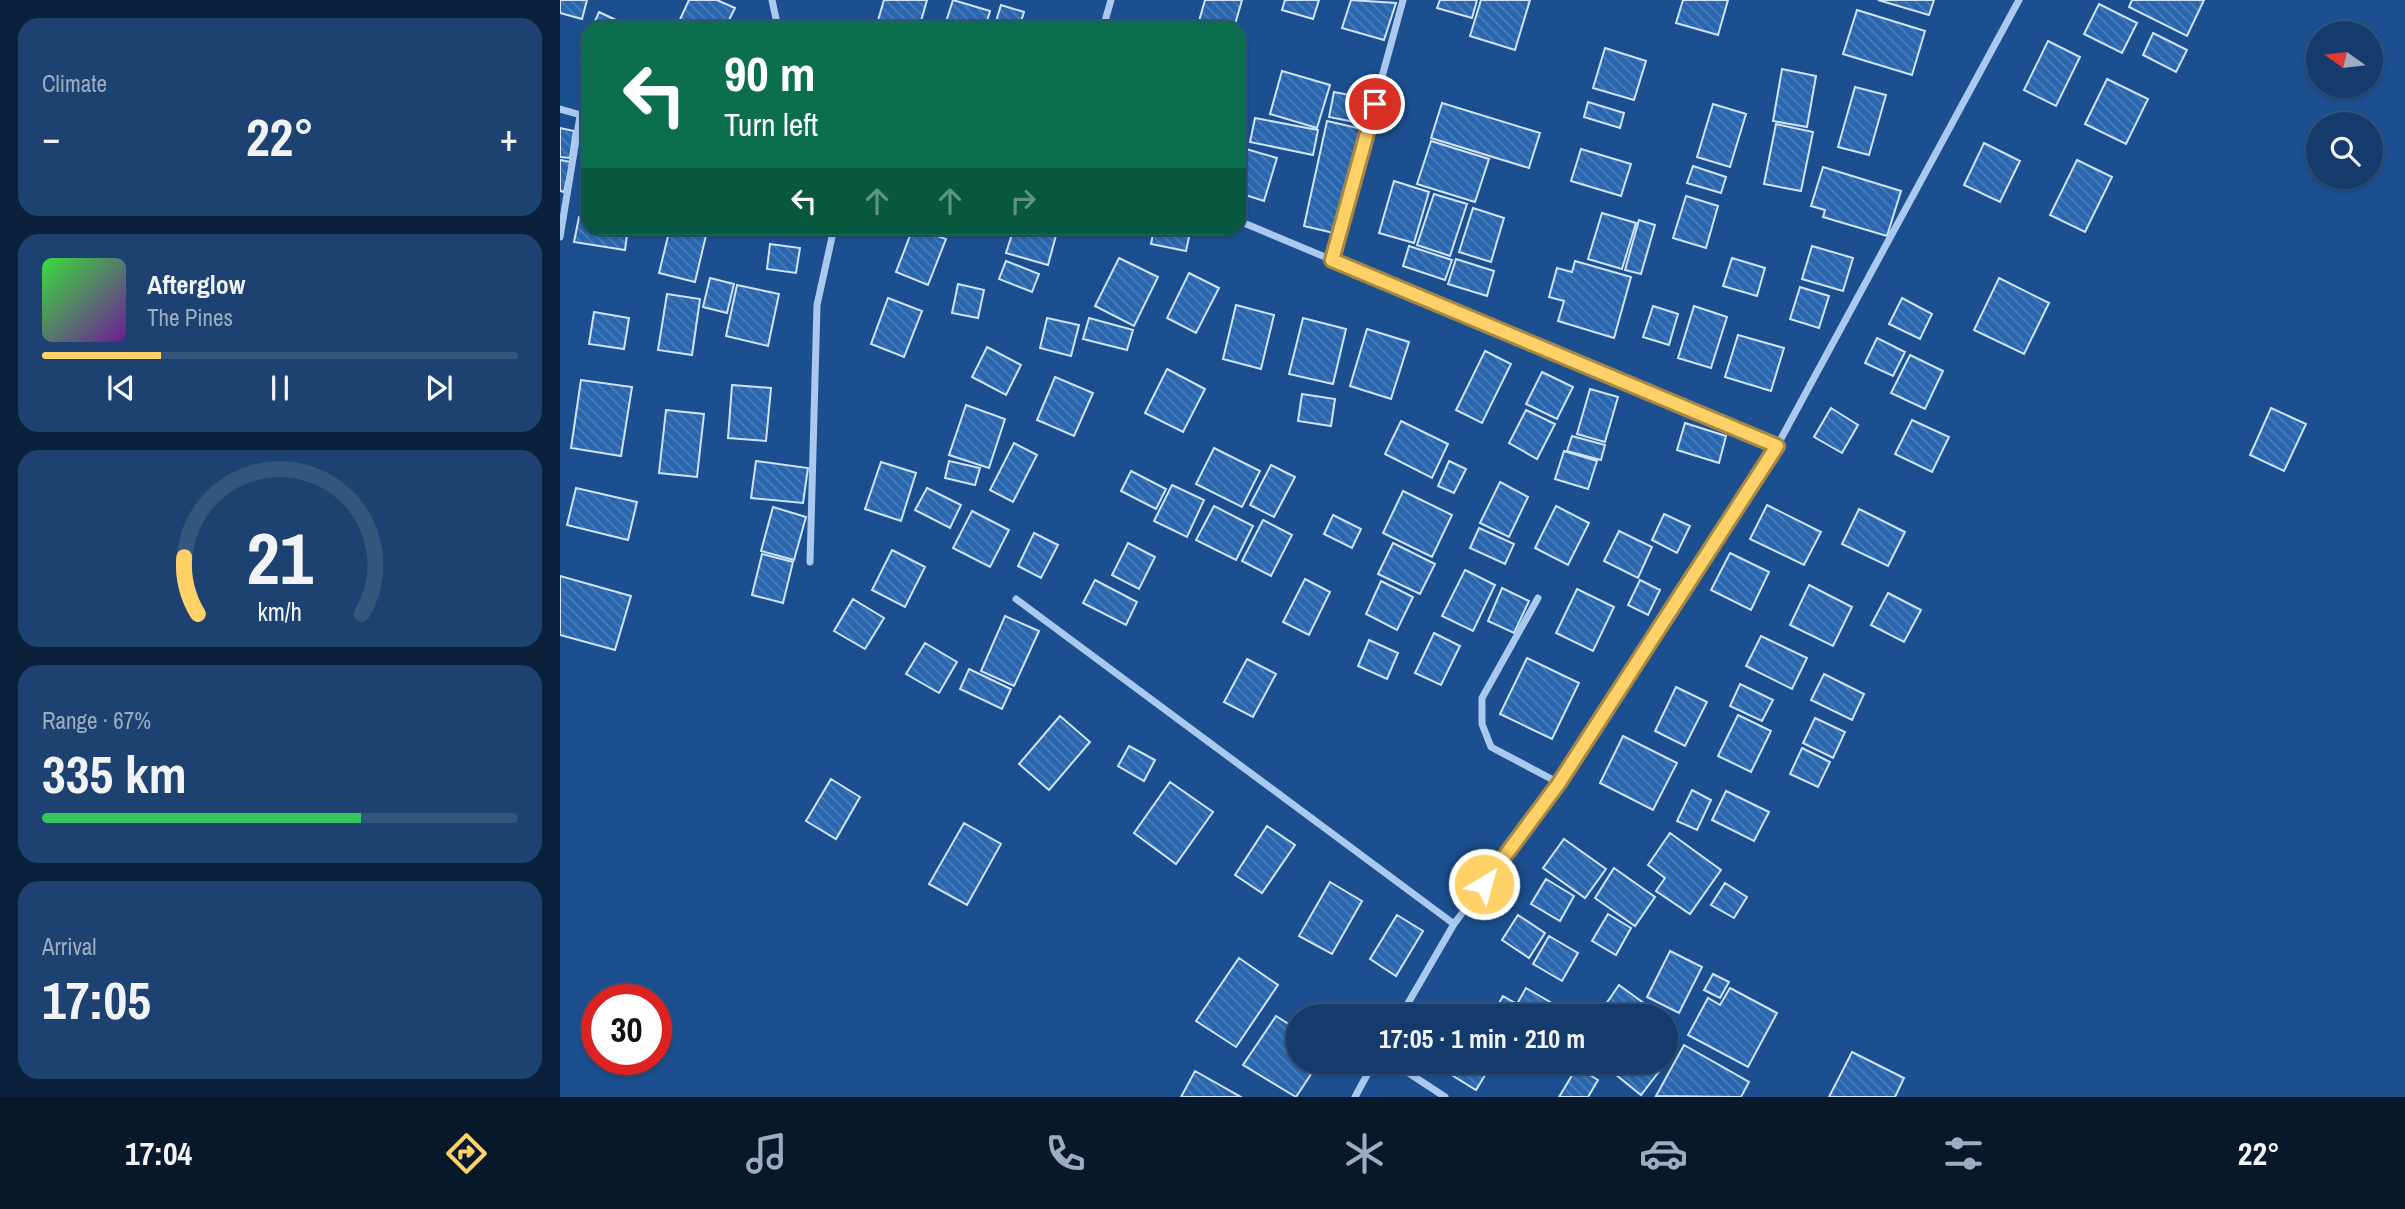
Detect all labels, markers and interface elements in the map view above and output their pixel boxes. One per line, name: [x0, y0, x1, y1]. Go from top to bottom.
north arrow: [2306, 21, 2384, 98]
map controls: [2306, 21, 2383, 189]
text: 90 m: [724, 40, 816, 106]
icon: left: [609, 49, 700, 140]
text: Climate: [42, 68, 107, 99]
pin: [1345, 74, 1405, 134]
icon: arrive: [1356, 85, 1394, 123]
text: 22°: [246, 102, 314, 172]
text: Turn left: [724, 103, 818, 146]
text: −: [42, 112, 60, 163]
text: +: [500, 112, 518, 163]
button: search: [2306, 112, 2383, 189]
icon: left: [785, 182, 823, 220]
icon: ahead: [858, 182, 896, 220]
icon: ahead: [931, 182, 969, 220]
icon: right: [1004, 182, 1042, 220]
text: Afterglow: [147, 267, 245, 302]
text: The Pines: [147, 302, 233, 333]
icon: previous: [102, 369, 140, 407]
icon: pause: [261, 369, 299, 407]
icon: next: [420, 369, 458, 407]
text: 21: [247, 510, 314, 608]
text: km/h: [258, 595, 302, 629]
text: Range · 67%: [42, 705, 151, 736]
text: 335 km: [42, 739, 187, 809]
position arrow: [1447, 847, 1521, 921]
text: Arrival: [42, 931, 97, 962]
text: 17:05: [42, 965, 151, 1035]
speed limit sign: 30: [581, 984, 672, 1075]
text: 17:05 · 1 min · 210 m: [1379, 1021, 1585, 1056]
icon: directions: [442, 1129, 491, 1178]
icon: music: [742, 1129, 791, 1178]
icon: phone: [1041, 1129, 1090, 1178]
icon: climate: [1340, 1129, 1389, 1178]
icon: car: [1639, 1129, 1688, 1178]
icon: filters: [1939, 1129, 1988, 1178]
text: 17:04: [125, 1132, 192, 1175]
text: 22°: [2238, 1132, 2280, 1175]

